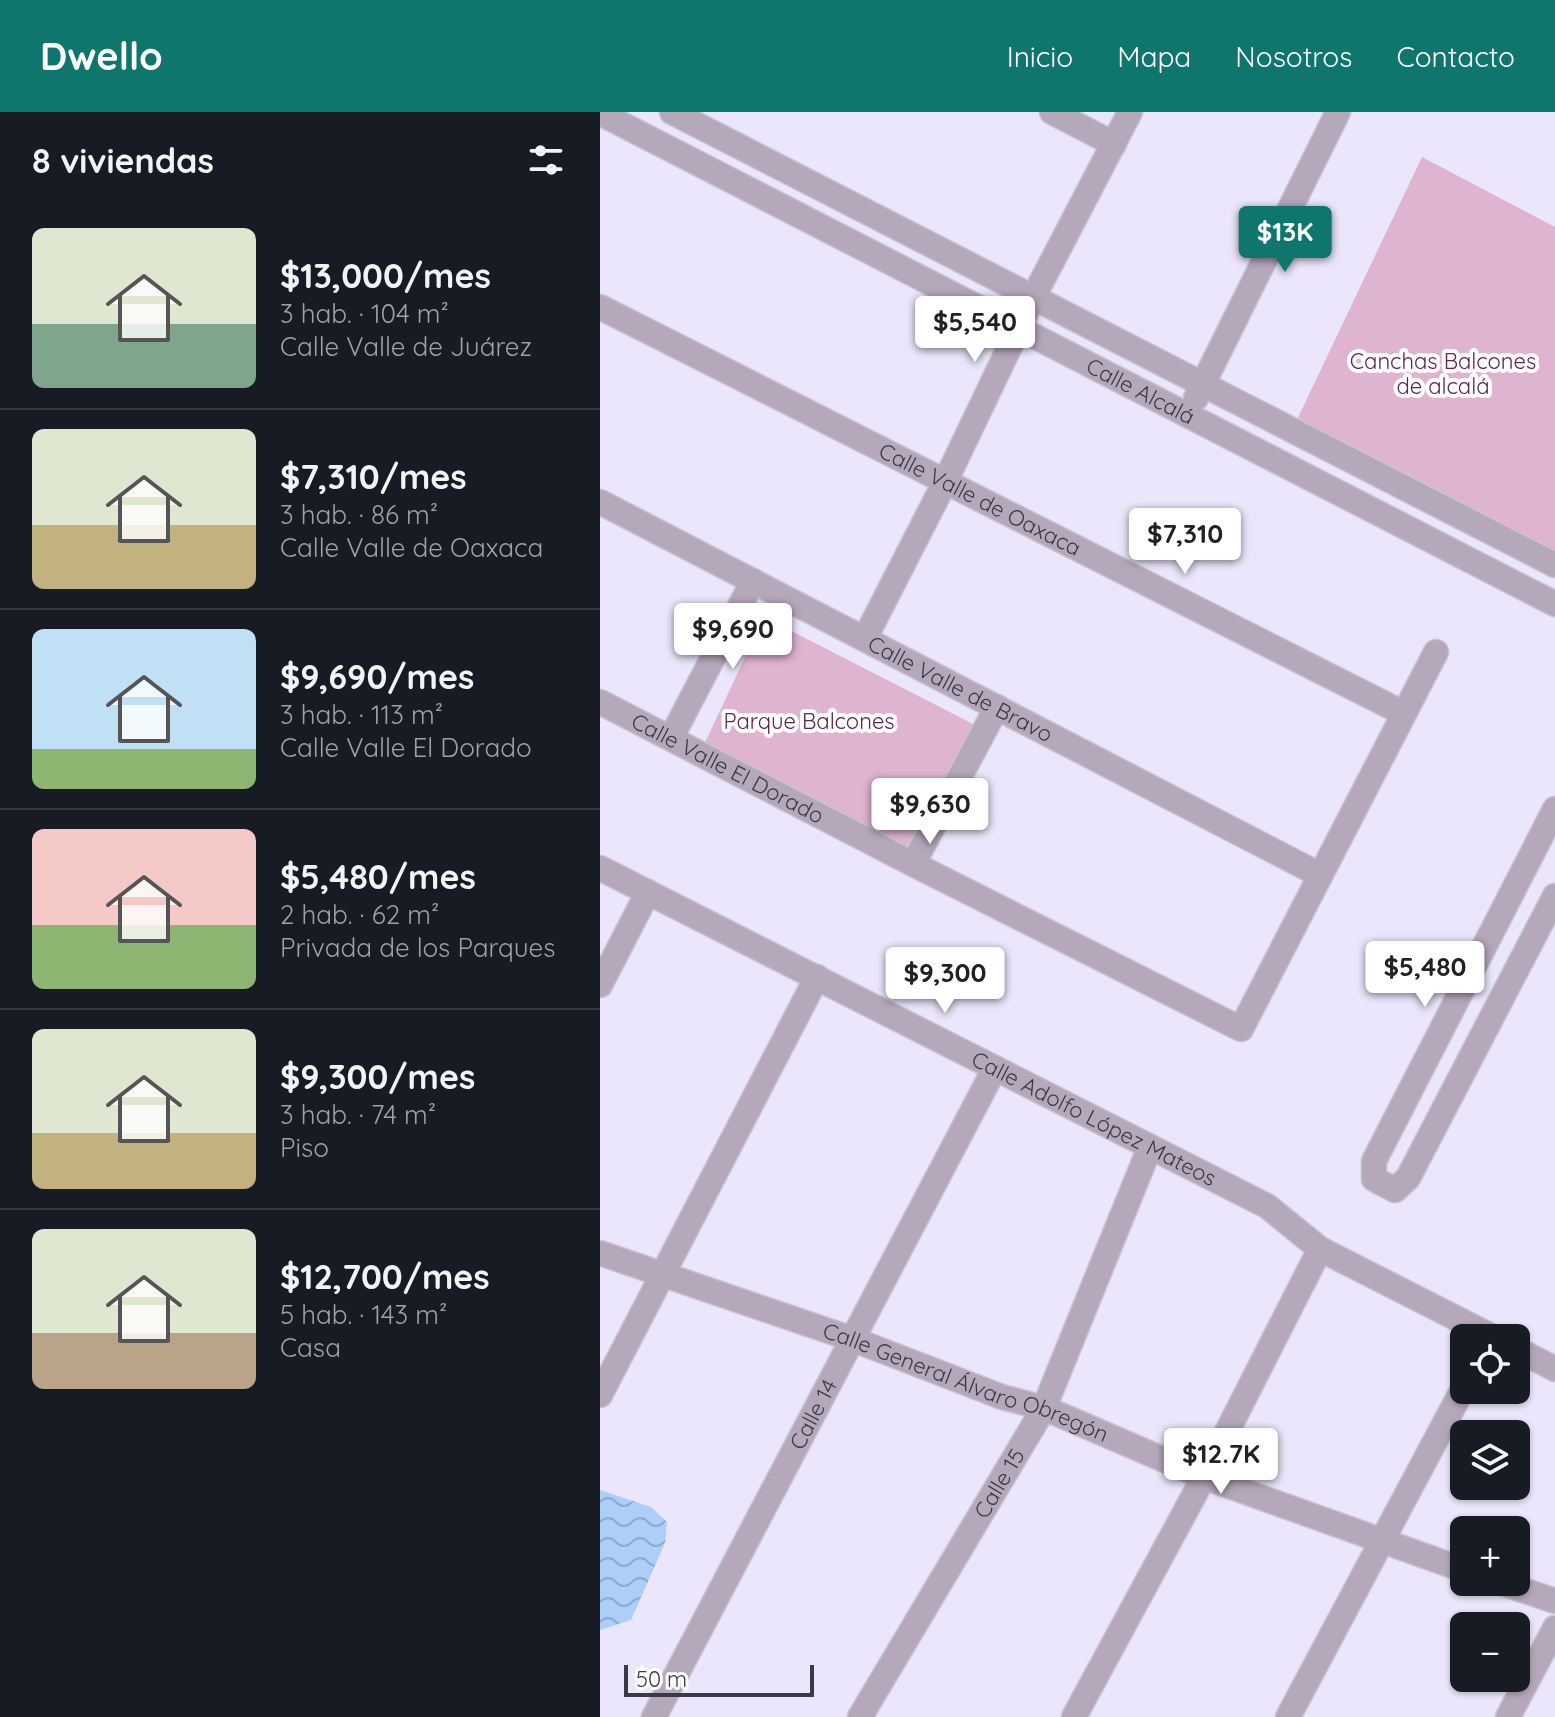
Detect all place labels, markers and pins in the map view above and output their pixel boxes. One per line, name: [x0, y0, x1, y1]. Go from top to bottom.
pin: $13K: [1238, 206, 1332, 274]
pin: $5,540: [910, 296, 1040, 364]
pin: $7,310: [1120, 508, 1250, 576]
pin: $9,690: [668, 603, 798, 671]
pin: $9,630: [865, 778, 995, 846]
pin: $5,480: [1360, 941, 1490, 1009]
pin: $9,300: [880, 947, 1010, 1015]
pin: $12.7K: [1156, 1428, 1286, 1496]

